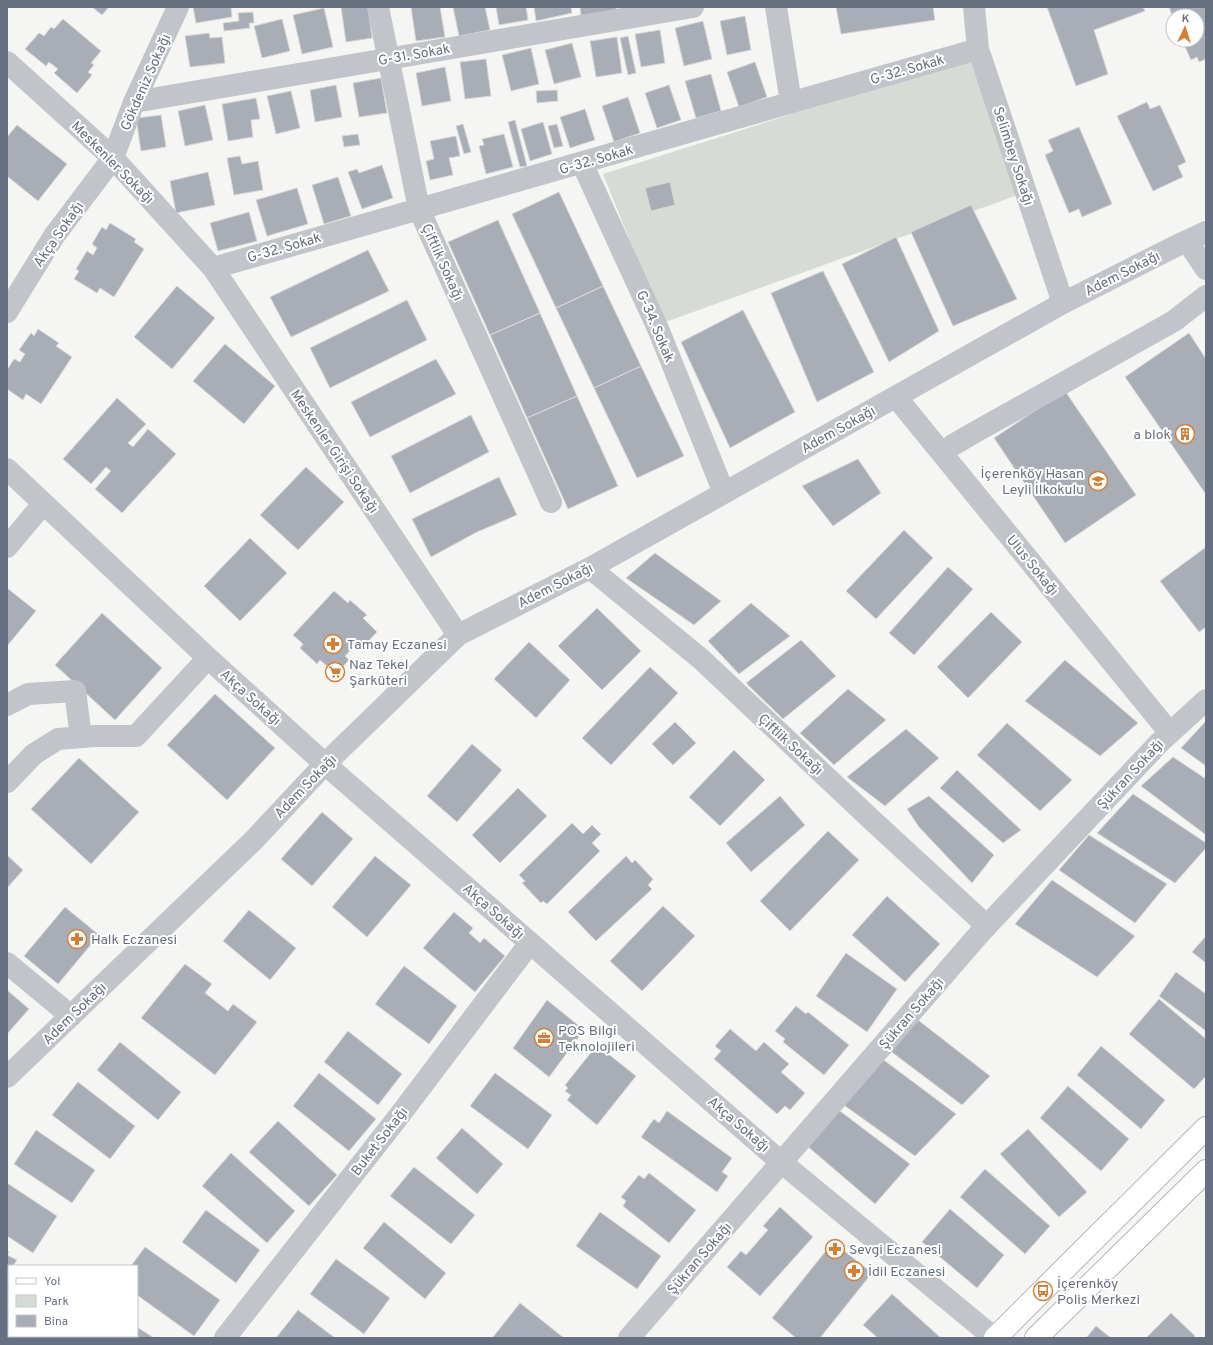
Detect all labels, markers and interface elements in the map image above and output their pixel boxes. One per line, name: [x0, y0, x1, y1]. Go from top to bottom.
north arrow: [1165, 8, 1205, 48]
text: K: [1181, 12, 1190, 26]
street label: Gökdeniz Sokağı: [117, 32, 175, 134]
street label: G-31. Sokak: [377, 41, 452, 70]
street label: G-32. Sokak: [868, 52, 946, 89]
street label: Selimbey Sokağı: [989, 105, 1037, 208]
street label: Meskenler Sokağı: [67, 118, 157, 208]
street label: G-32. Sokak: [557, 142, 635, 179]
street label: Akça Sokağı: [30, 199, 88, 271]
street label: Çiftlik Sokağı: [417, 221, 466, 304]
street label: G-32. Sokak: [245, 230, 323, 267]
street label: Adem Sokağı: [1082, 248, 1163, 301]
street label: G-34. Sokak: [632, 288, 677, 365]
street label: Meskenler Girişi Sokağı: [286, 387, 381, 517]
street label: Adem Sokağı: [799, 403, 879, 458]
building icon: a blok: [1174, 423, 1196, 445]
place label: a blok: [1134, 427, 1171, 444]
place label: İçerenköy Hasan Leyli İlkokulu: [981, 465, 1084, 499]
school or university icon: İçerenköy Hasan Leyli İlkokulu: [1087, 470, 1109, 492]
street label: Ulus Sokağı: [1002, 532, 1061, 600]
street label: Adem Sokağı: [515, 560, 596, 613]
pharmacy icon: Tamay Eczanesi: [322, 633, 344, 655]
place label: Tamay Eczanesi: [347, 637, 447, 654]
place label: Naz Tekel Şarküteri: [349, 657, 408, 690]
supermarket icon: Naz Tekel Şarküteri: [324, 661, 346, 683]
street label: Akça Sokağı: [216, 666, 284, 730]
street label: Çiftlik Sokağı: [754, 711, 826, 779]
street label: Şükran Sokağı: [1094, 736, 1168, 814]
street label: Adem Sokağı: [271, 752, 341, 823]
street label: Akça Sokağı: [459, 881, 527, 944]
pharmacy icon: Halk Eczanesi: [66, 928, 88, 950]
place label: Halk Eczanesi: [91, 932, 177, 949]
street label: Şükran Sokağı: [876, 975, 948, 1053]
street label: Adem Sokağı: [40, 979, 111, 1049]
place label: POS Bilgi Teknolojileri: [558, 1023, 635, 1056]
office icon: POS Bilgi Teknolojileri: [533, 1027, 555, 1049]
street label: Akça Sokağı: [704, 1094, 772, 1157]
street label: Buket Sokağı: [348, 1104, 412, 1180]
street label: Şükran Sokağı: [664, 1220, 736, 1298]
pharmacy icon: Sevgi Eczanesi: [824, 1238, 846, 1260]
place label: Sevgi Eczanesi: [849, 1242, 941, 1259]
pharmacy icon: İdil Eczanesi: [843, 1260, 865, 1282]
place label: İdil Eczanesi: [868, 1263, 945, 1281]
legend: [8, 1265, 138, 1337]
text: Yol: [44, 1274, 60, 1290]
place label: İçerenköy Polis Merkezi: [1057, 1275, 1140, 1309]
bus stop icon: İçerenköy Polis Merkezi: [1032, 1280, 1054, 1302]
text: Park: [44, 1294, 69, 1310]
text: Bina: [44, 1314, 68, 1330]

